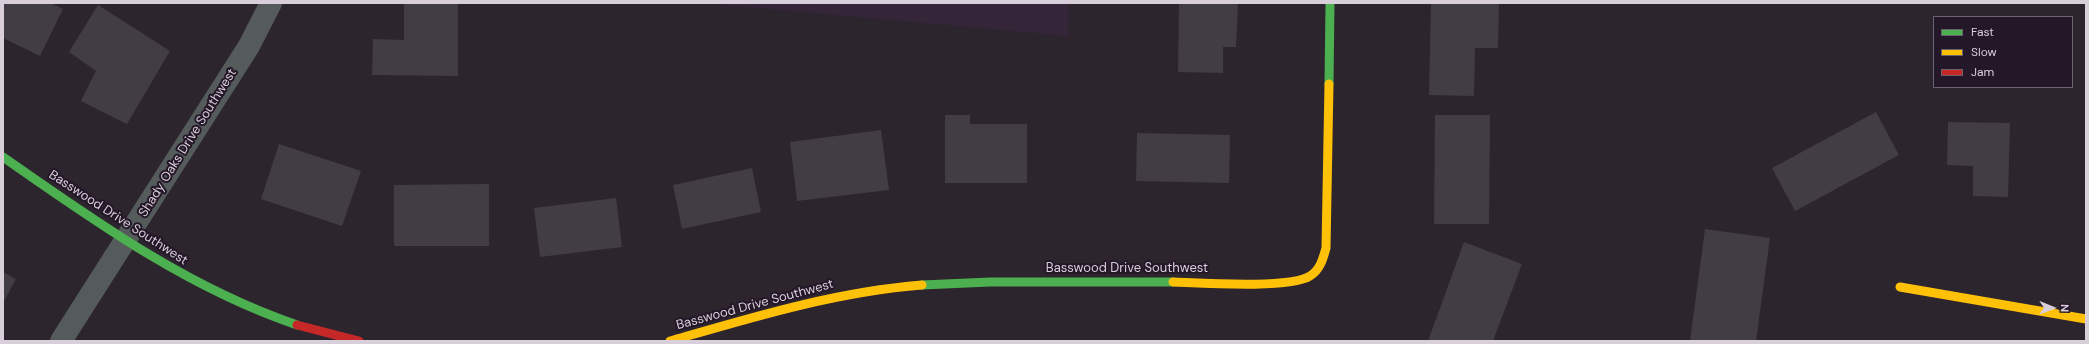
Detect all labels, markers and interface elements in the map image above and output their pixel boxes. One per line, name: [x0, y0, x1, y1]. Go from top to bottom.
legend: [1933, 16, 2073, 88]
text: Fast: [1971, 24, 1994, 40]
text: Slow: [1971, 44, 1997, 60]
text: Jam: [1971, 64, 1994, 80]
street label: Shady Oaks Drive Southwest: [136, 66, 240, 220]
street label: Basswood Drive Southwest: [46, 167, 190, 269]
street label: Basswood Drive Southwest: [1046, 261, 1208, 277]
street label: Basswood Drive Southwest: [675, 276, 835, 334]
north arrow: [2033, 288, 2073, 328]
text: N: [2058, 304, 2072, 312]

